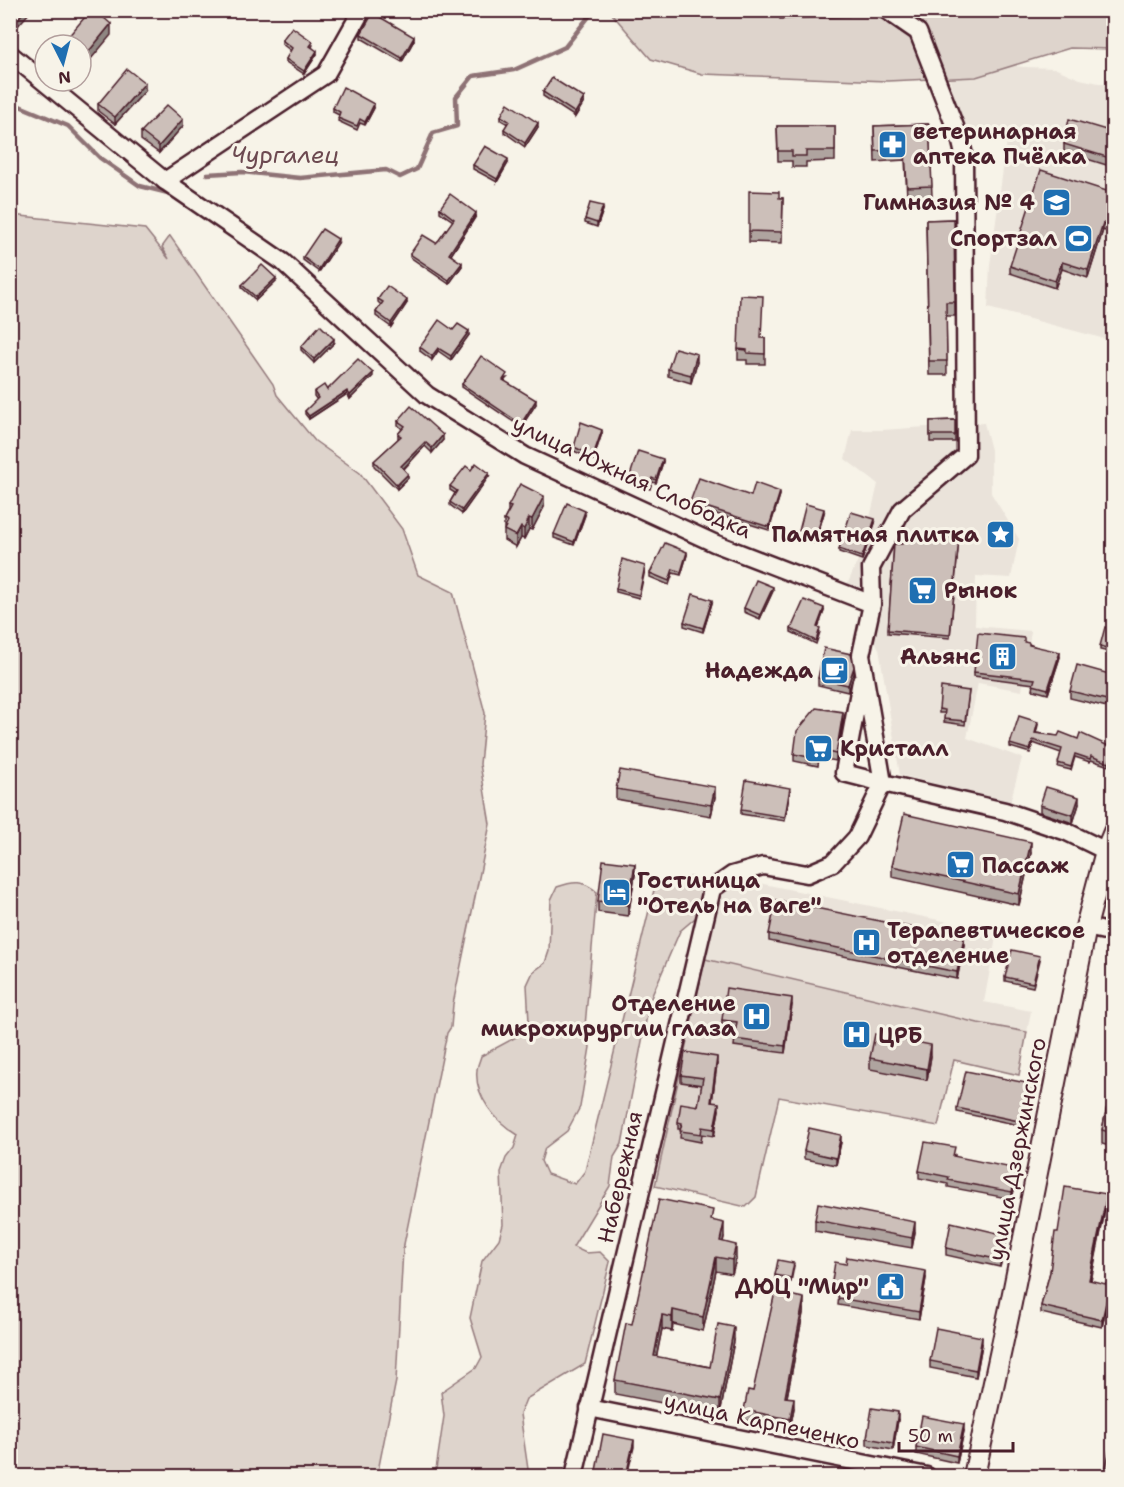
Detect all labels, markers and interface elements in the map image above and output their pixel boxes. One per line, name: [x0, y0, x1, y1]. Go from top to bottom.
north arrow: [33, 33, 93, 93]
text: N: [57, 66, 72, 89]
place label: ветеринарная аптека Пчёлка: [913, 117, 1086, 171]
pharmacy icon: ветеринарная аптека Пчёлка: [876, 128, 908, 160]
water label: Чургалец: [231, 139, 339, 171]
school or university icon: Гимназия № 4: [1040, 186, 1072, 218]
place label: Гимназия № 4: [863, 188, 1036, 217]
sports icon: Спортзал: [1062, 222, 1094, 254]
place label: Спортзал: [950, 224, 1058, 253]
street label: улица Южная Слободка: [508, 409, 757, 545]
place icon: Памятная плитка: [984, 518, 1016, 550]
place label: Памятная плитка: [771, 520, 979, 549]
supermarket icon: Рынок: [907, 574, 939, 606]
place label: Рынок: [944, 576, 1018, 605]
building icon: Альянс: [986, 640, 1018, 672]
place label: Альянс: [900, 642, 981, 671]
cafe icon: Надежда: [818, 654, 850, 686]
place label: Надежда: [705, 656, 813, 685]
supermarket icon: Кристалл: [803, 732, 835, 764]
place label: Кристалл: [840, 734, 949, 763]
supermarket icon: Пассаж: [945, 849, 977, 881]
place label: Пассаж: [982, 851, 1069, 880]
place label: Гостиница "Отель на Ваге": [637, 866, 822, 920]
hotel icon: Гостиница "Отель на Ваге": [600, 877, 632, 909]
place label: Терапевтическое отделение: [887, 916, 1085, 970]
hospital icon: Терапевтическое отделение: [850, 927, 882, 959]
place label: Отделение микрохирургии глаза: [480, 989, 736, 1043]
hospital icon: Отделение микрохирургии глаза: [741, 1000, 773, 1032]
hospital icon: ЦРБ: [841, 1019, 873, 1051]
place label: ЦРБ: [878, 1021, 923, 1050]
street label: улица Дзержинского: [981, 1035, 1053, 1263]
street label: Набережная: [591, 1108, 649, 1246]
public building icon: ДЮЦ "Мир": [874, 1270, 906, 1302]
place label: ДЮЦ "Мир": [735, 1272, 869, 1301]
street label: улица Карпеченко: [661, 1386, 863, 1456]
scale bar: [899, 1415, 1013, 1453]
text: 50 m: [908, 1424, 953, 1448]

